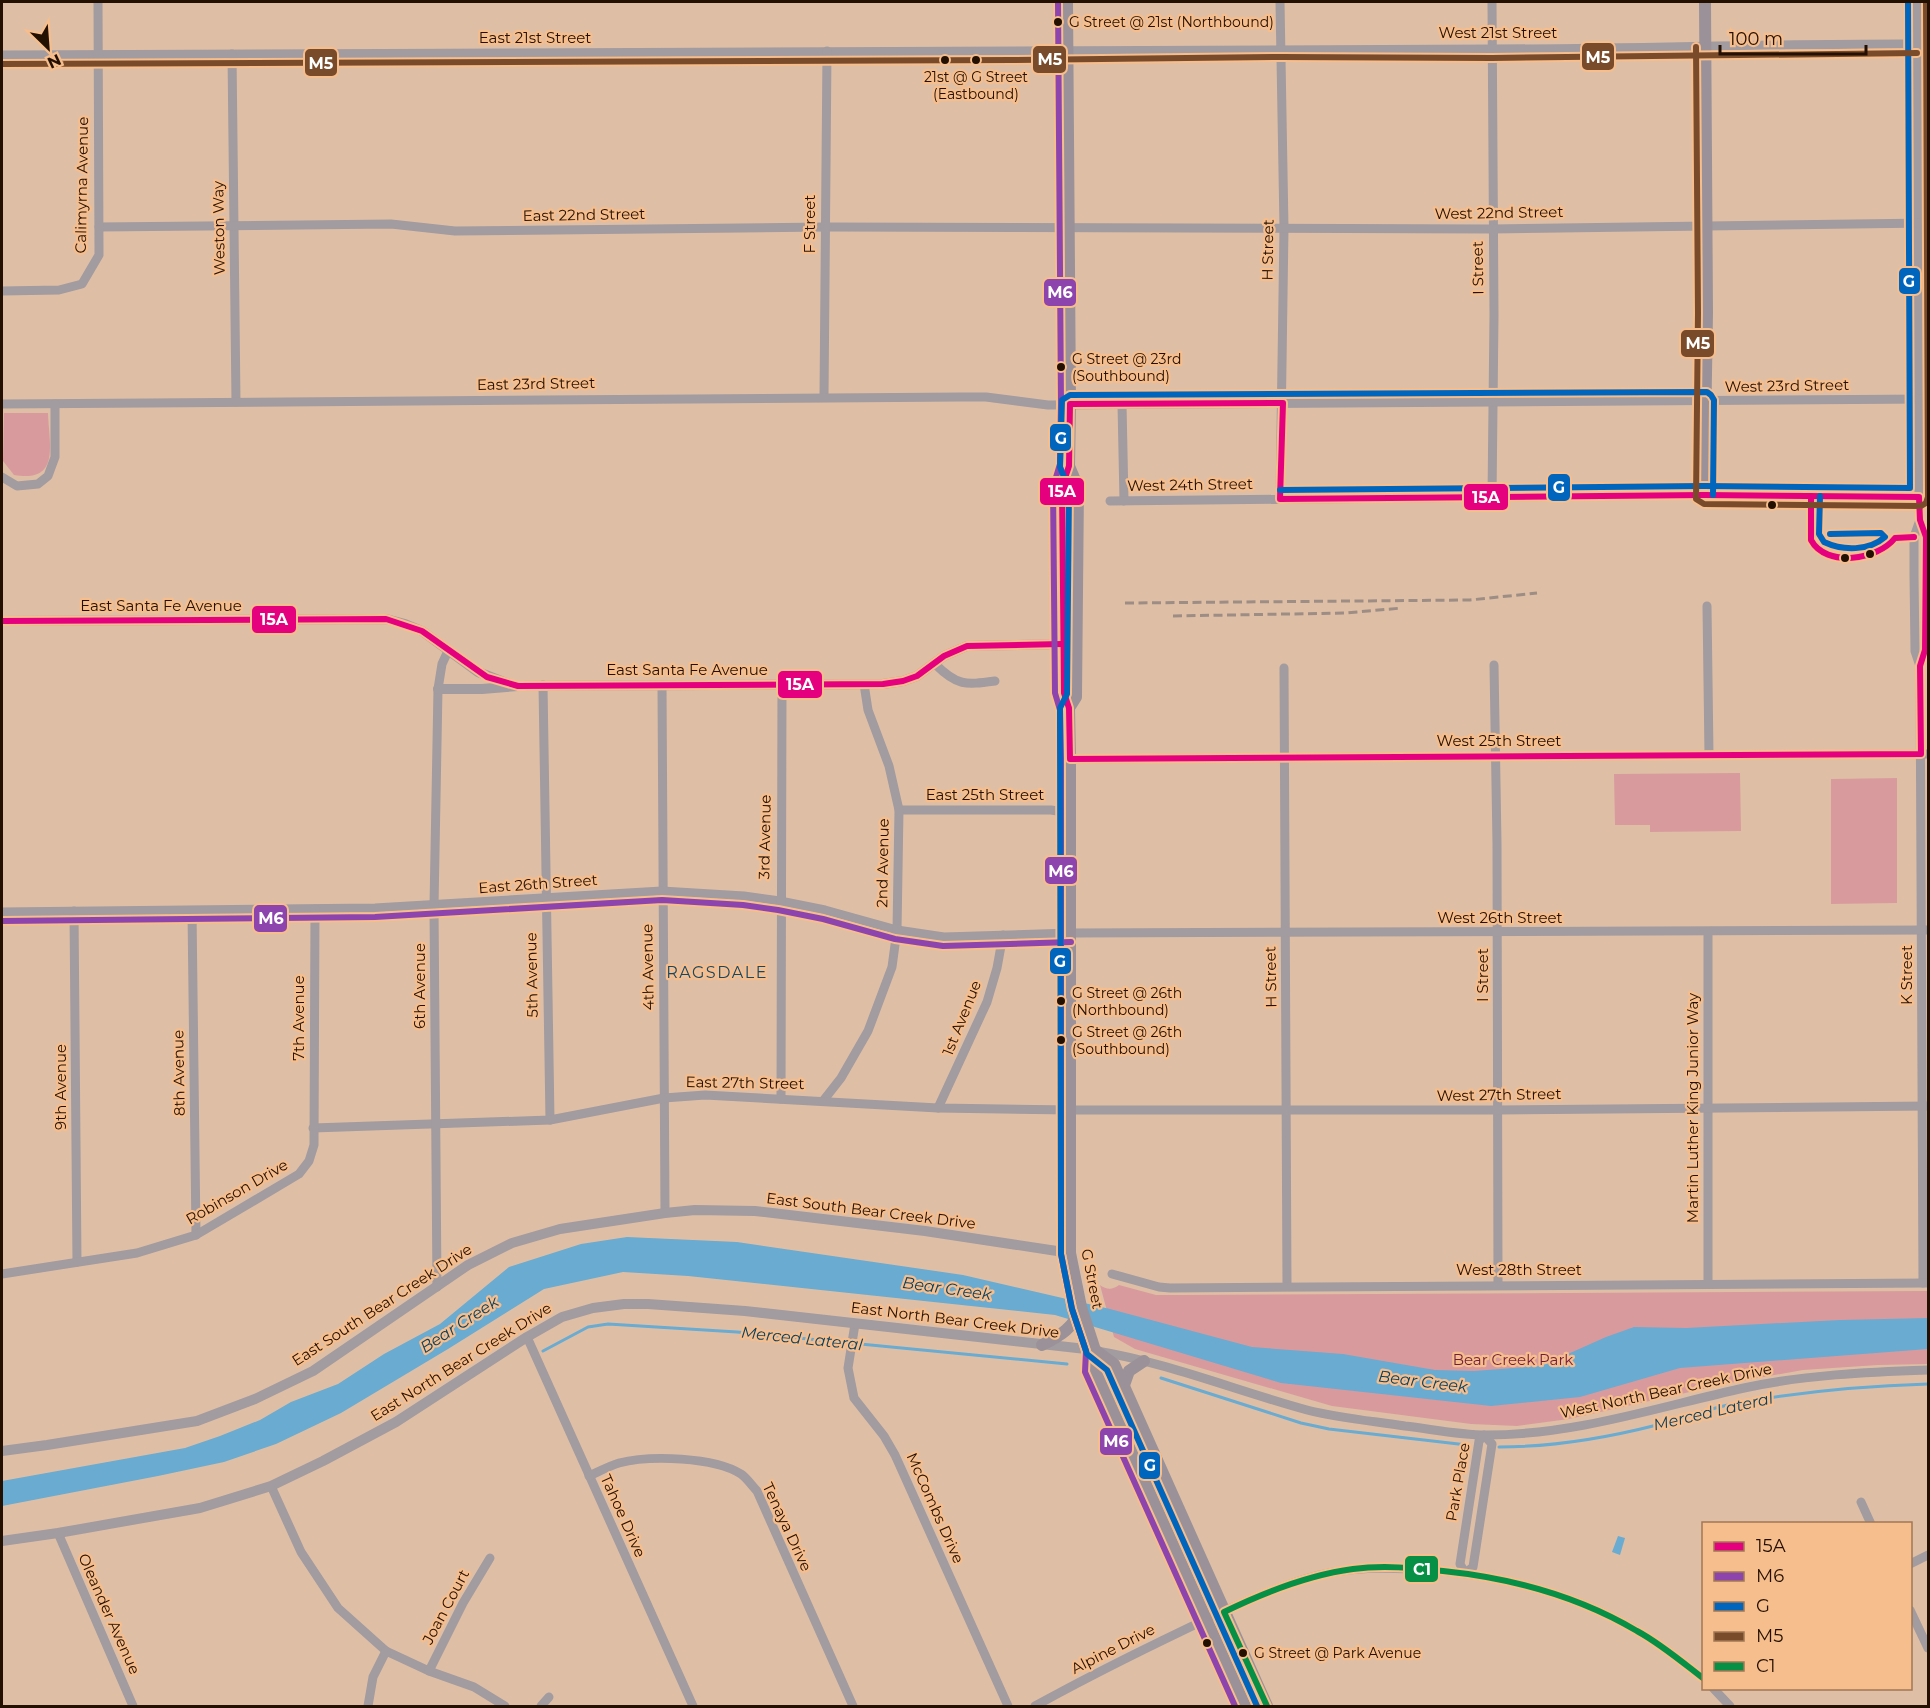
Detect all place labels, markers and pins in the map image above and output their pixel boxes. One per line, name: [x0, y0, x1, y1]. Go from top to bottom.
place label: G Street @ 21st (Northbound): [1069, 13, 1274, 31]
marker: G Street @ 21st (Northbound): [1052, 16, 1064, 28]
unlabelled marker: [939, 54, 951, 66]
marker: 21st @ G Street (Eastbound): [970, 54, 982, 66]
place label: 21st @ G Street (Eastbound): [924, 68, 1028, 103]
place label: G Street @ 23rd (Southbound): [1072, 350, 1181, 385]
marker: G Street @ 23rd (Southbound): [1055, 361, 1067, 373]
unlabelled marker: [1766, 499, 1778, 511]
unlabelled marker: [1864, 548, 1876, 560]
unlabelled marker: [1839, 552, 1851, 564]
place label: G Street @ 26th (Northbound): [1072, 984, 1182, 1019]
marker: G Street @ 26th (Northbound): [1055, 995, 1067, 1007]
place label: G Street @ 26th (Southbound): [1072, 1023, 1182, 1058]
marker: G Street @ 26th (Southbound): [1055, 1034, 1067, 1046]
unlabelled marker: [1201, 1637, 1213, 1649]
place label: G Street @ Park Avenue: [1254, 1644, 1421, 1662]
marker: G Street @ Park Avenue: [1237, 1647, 1249, 1659]

